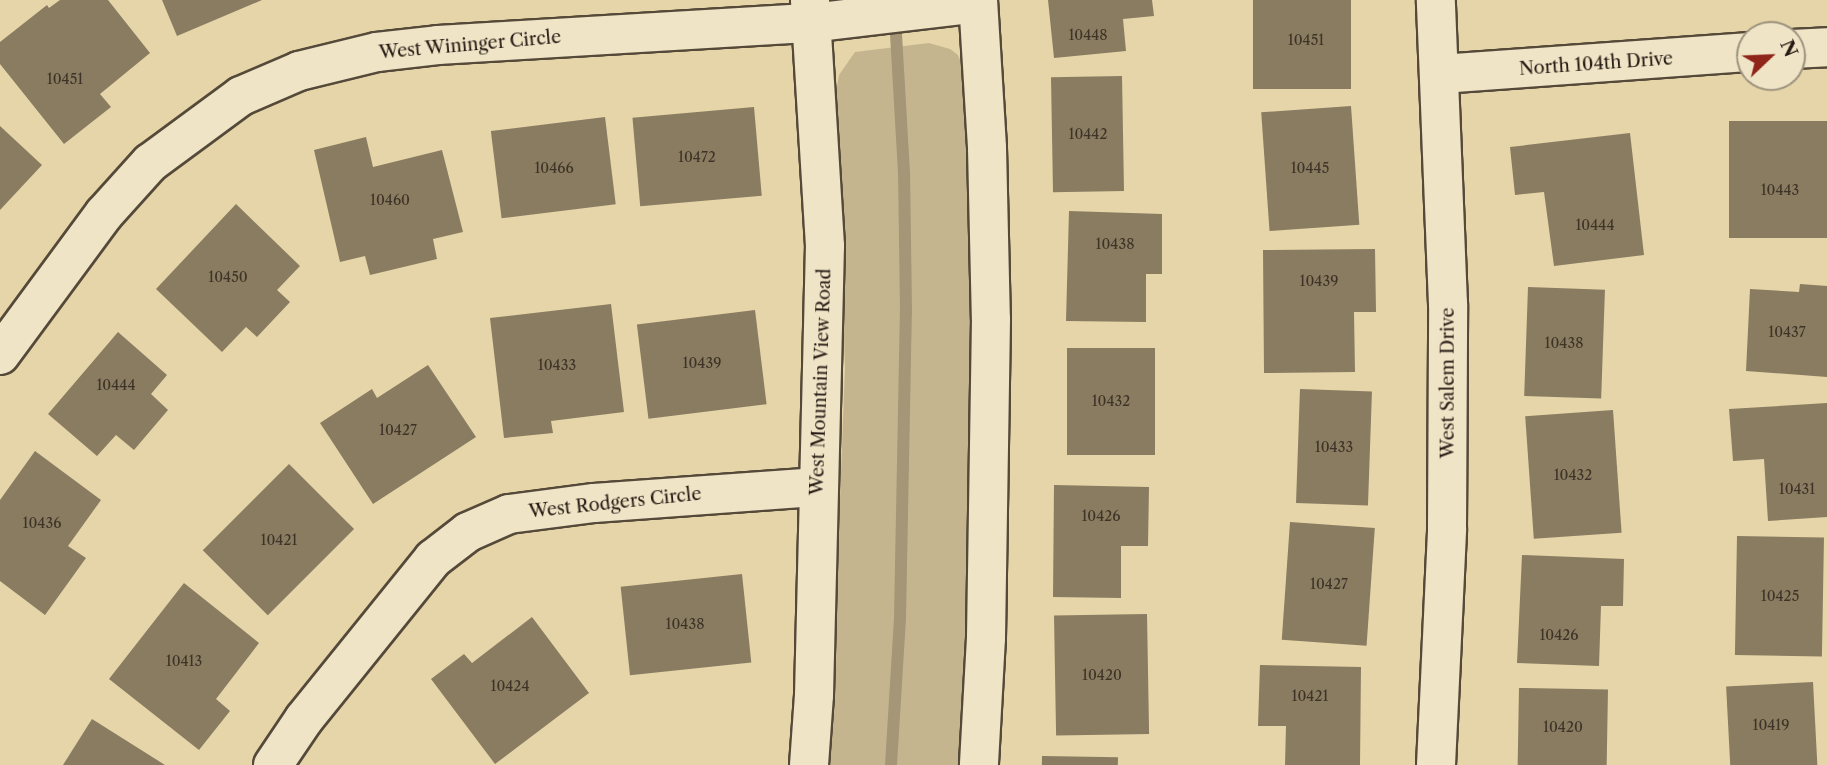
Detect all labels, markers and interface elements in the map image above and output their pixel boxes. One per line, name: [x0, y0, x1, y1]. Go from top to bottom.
north arrow: [1736, 21, 1806, 91]
street label: West Wininger Circle: [378, 26, 562, 64]
house number: 10448: [1068, 27, 1108, 43]
house number: 10451: [1288, 32, 1324, 48]
text: N: [1775, 36, 1803, 60]
street label: North 104th Drive: [1518, 48, 1674, 80]
house number: 10451: [47, 71, 83, 87]
house number: 10442: [1069, 126, 1107, 142]
house number: 10472: [678, 149, 716, 165]
house number: 10466: [534, 160, 574, 176]
house number: 10445: [1291, 160, 1329, 176]
house number: 10443: [1761, 182, 1799, 198]
house number: 10460: [370, 192, 410, 208]
house number: 10444: [1575, 217, 1615, 233]
house number: 10438: [1096, 236, 1134, 252]
street label: West Mountain View Road: [806, 268, 836, 496]
house number: 10450: [208, 269, 248, 285]
house number: 10439: [1300, 273, 1338, 289]
street label: West Salem Drive: [1437, 307, 1459, 459]
house number: 10437: [1768, 324, 1806, 340]
house number: 10438: [1545, 335, 1583, 351]
house number: 10439: [683, 355, 721, 371]
house number: 10433: [538, 357, 576, 373]
house number: 10444: [96, 377, 136, 393]
house number: 10432: [1092, 393, 1130, 409]
house number: 10427: [379, 422, 417, 438]
house number: 10433: [1315, 439, 1353, 455]
house number: 10432: [1554, 467, 1592, 483]
house number: 10431: [1779, 481, 1815, 497]
street label: West Rodgers Circle: [528, 483, 702, 523]
house number: 10426: [1081, 508, 1121, 524]
house number: 10436: [23, 515, 61, 531]
house number: 10421: [261, 532, 297, 548]
house number: 10427: [1310, 576, 1348, 592]
house number: 10425: [1761, 588, 1799, 604]
house number: 10438: [666, 616, 704, 632]
house number: 10426: [1539, 627, 1579, 643]
house number: 10413: [166, 653, 202, 669]
house number: 10420: [1082, 667, 1122, 683]
house number: 10424: [491, 678, 529, 694]
house number: 10421: [1292, 688, 1328, 704]
house number: 10419: [1753, 717, 1789, 733]
house number: 10420: [1543, 719, 1583, 735]

